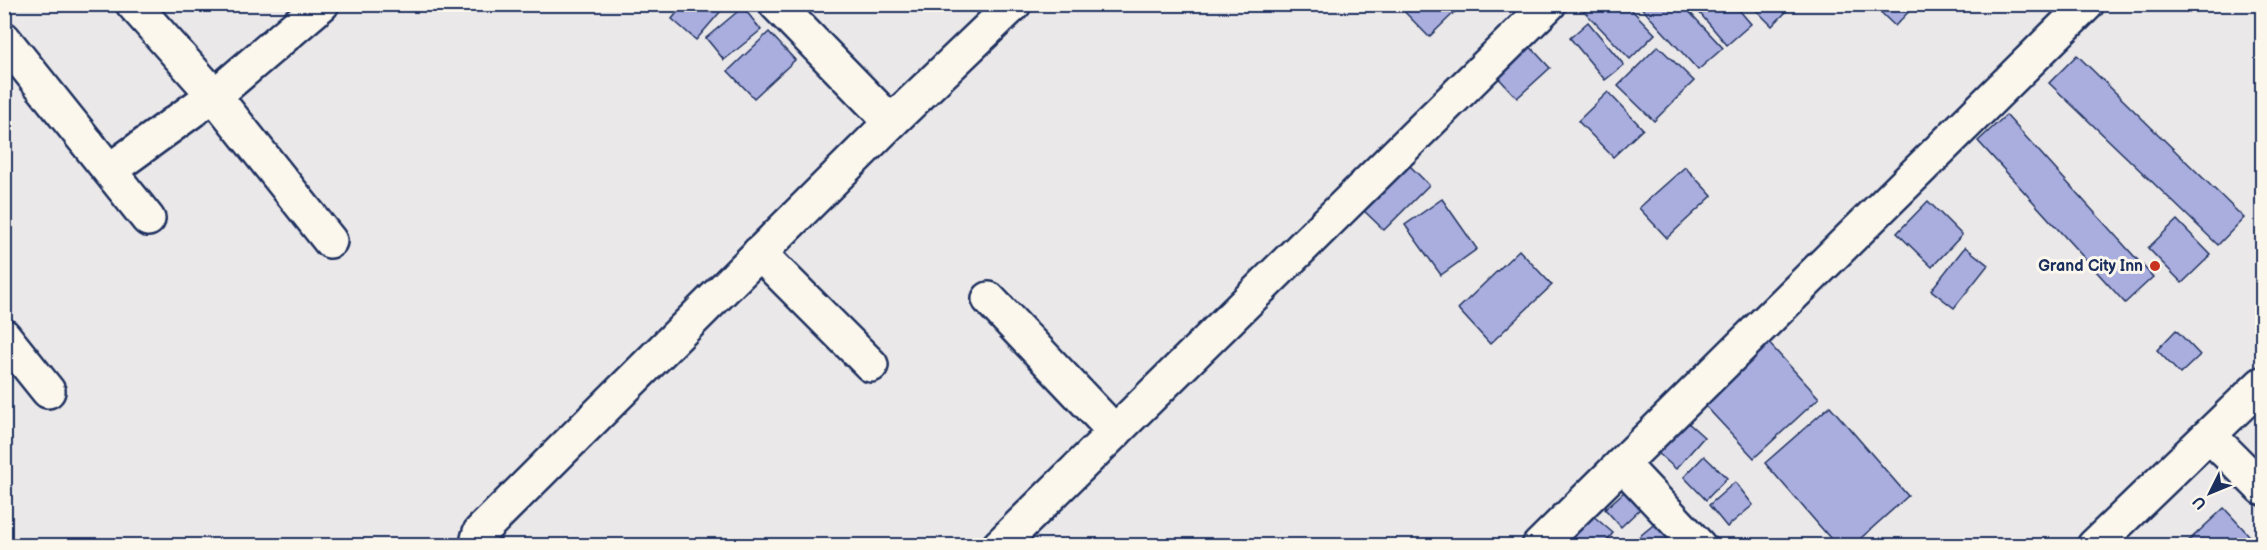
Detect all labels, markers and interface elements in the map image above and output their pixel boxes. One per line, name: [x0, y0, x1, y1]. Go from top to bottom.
place label: Grand City Inn: [2038, 257, 2143, 276]
marker: Grand City Inn: [2148, 259, 2162, 273]
north arrow: [2180, 463, 2240, 523]
text: U: [2189, 492, 2211, 513]

